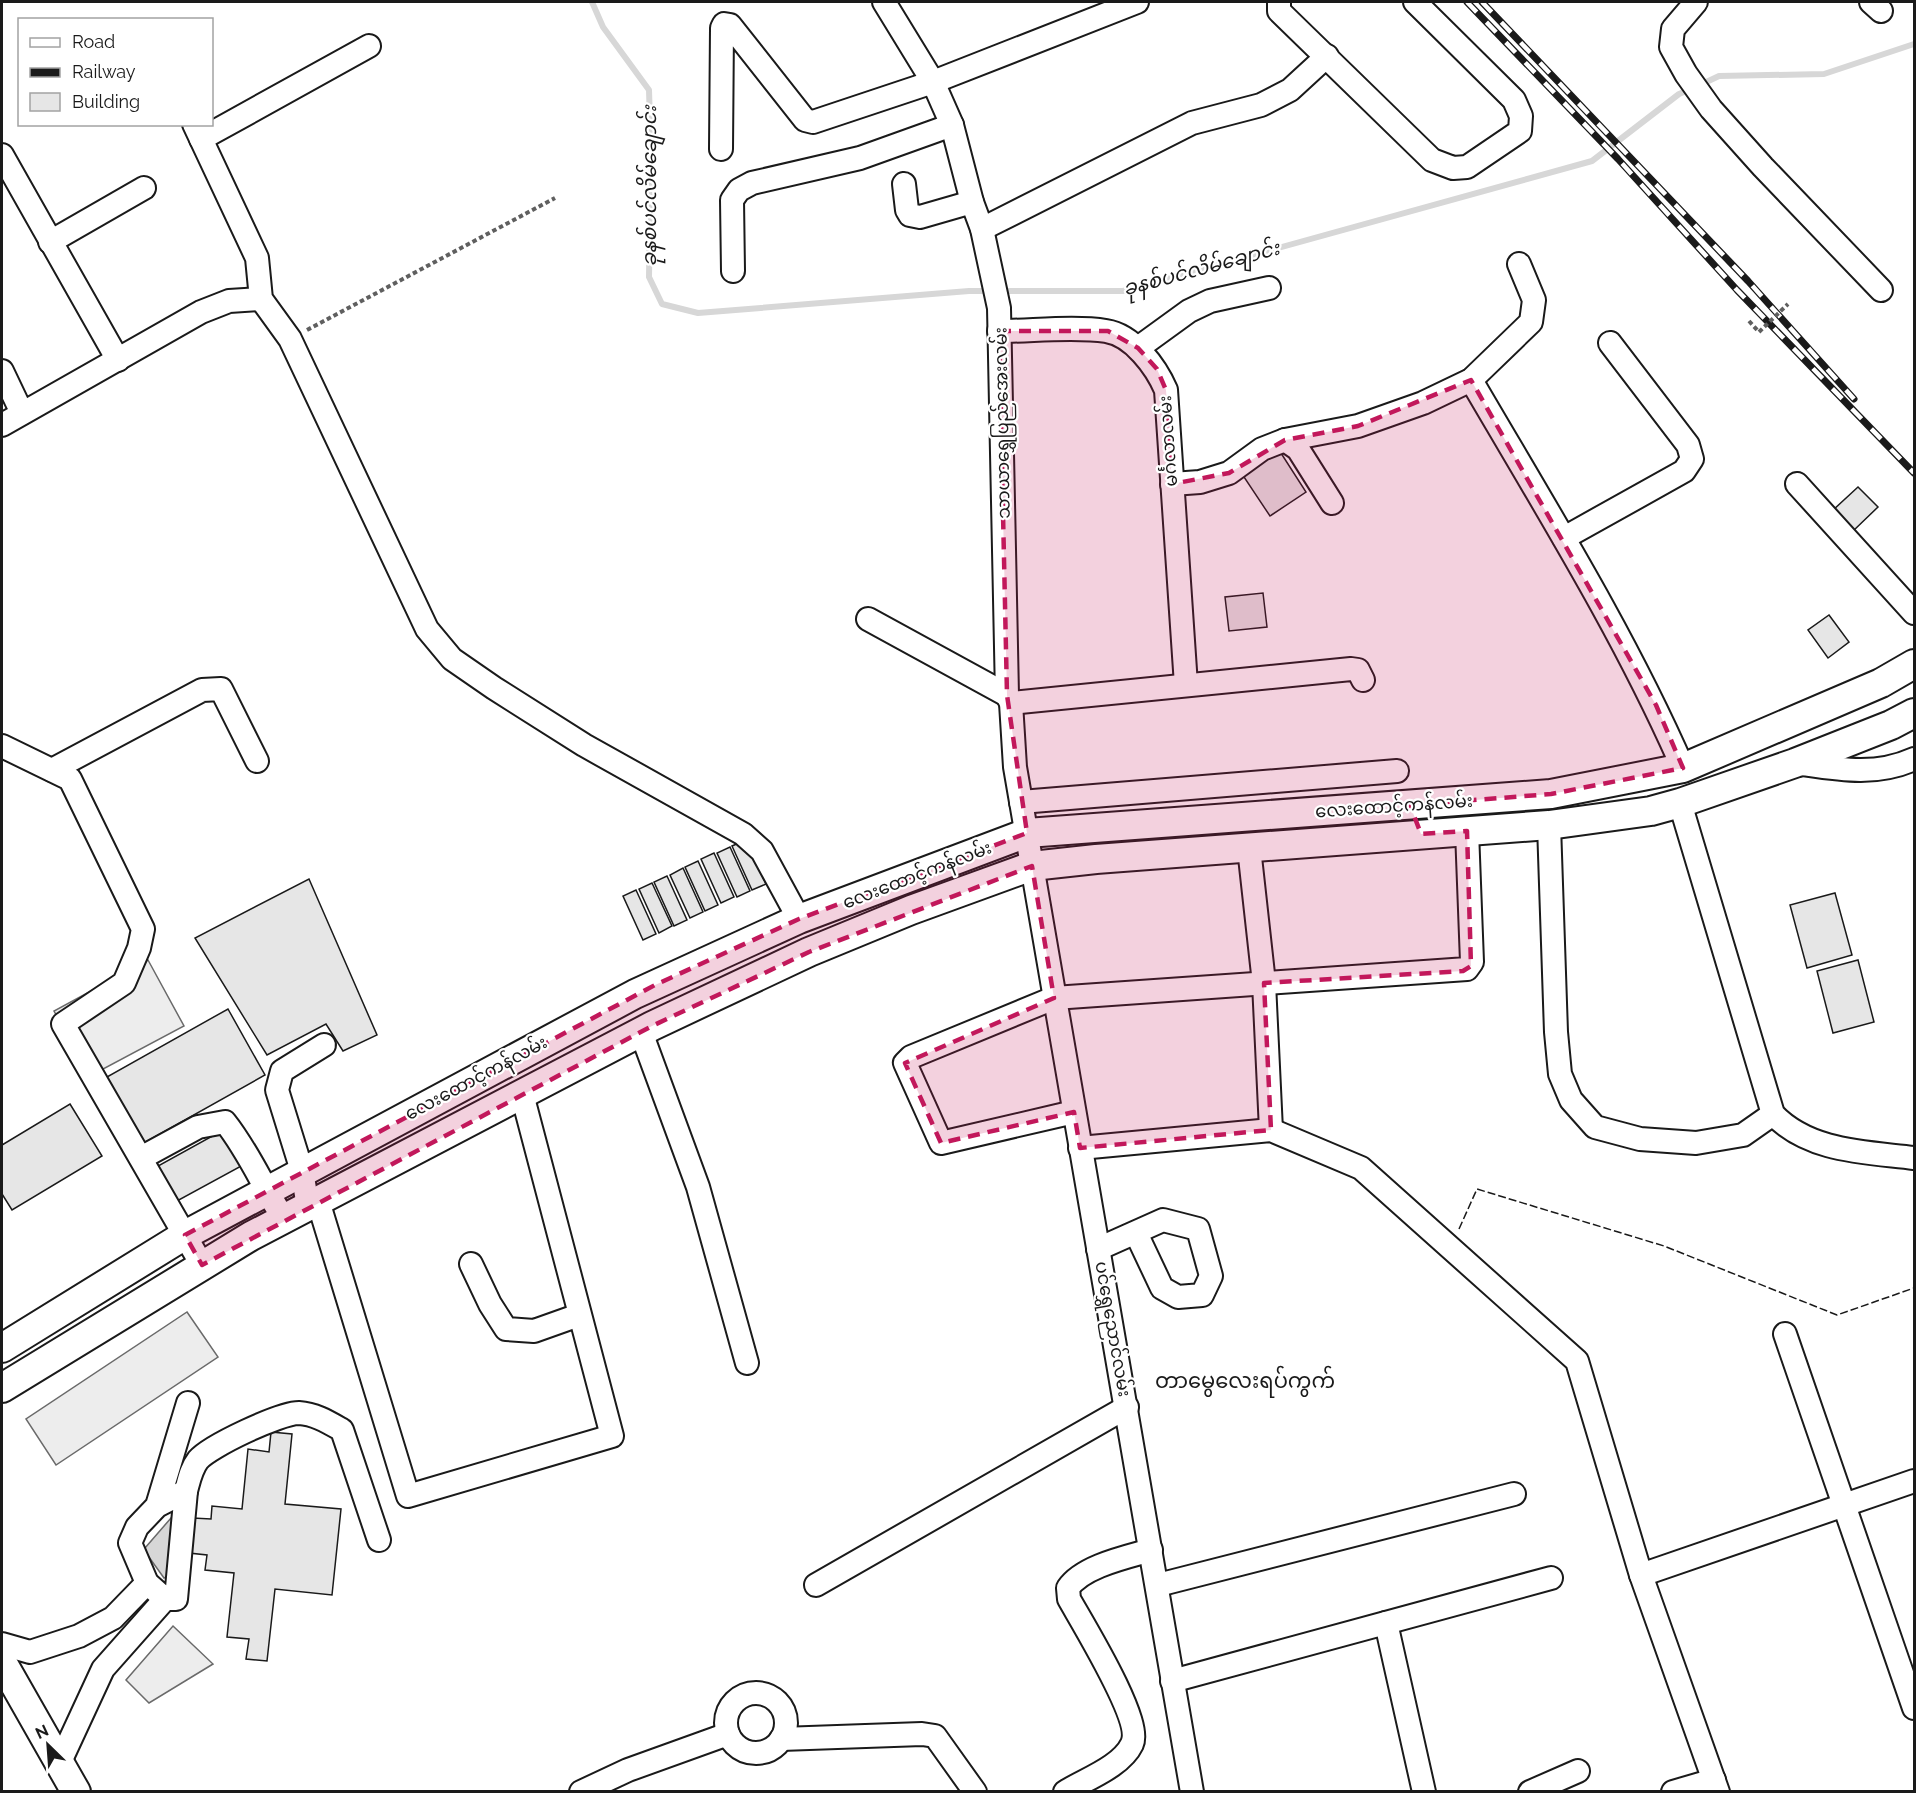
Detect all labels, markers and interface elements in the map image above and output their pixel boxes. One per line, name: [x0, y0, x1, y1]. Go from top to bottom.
legend: [18, 18, 213, 126]
text: Road: [72, 31, 115, 52]
text: Railway: [72, 61, 136, 82]
text: Building: [72, 91, 140, 112]
water label: ခုနစ်ပင်လိမ်ချောင်း: [635, 104, 666, 267]
water label: ခုနစ်ပင်လိမ်ချောင်း: [1120, 233, 1284, 305]
street label: သာယာရွှေပြည်အေးလမ်း: [987, 327, 1019, 519]
street label: မင်္ဂလာလမ်း: [1152, 395, 1181, 487]
street label: လေးထောင့်ကန်လမ်း: [1314, 788, 1474, 826]
street label: လေးထောင့်ကန်လမ်း: [839, 835, 996, 917]
street label: လေးထောင့်ကန်လမ်း: [400, 1029, 553, 1128]
street label: ပင်ရွှေညောင်လမ်း: [1086, 1259, 1138, 1399]
district label: တာမွေလေးရပ်ကွက်: [1155, 1365, 1335, 1398]
north arrow: [18, 1715, 78, 1775]
text: N: [32, 1721, 51, 1743]

